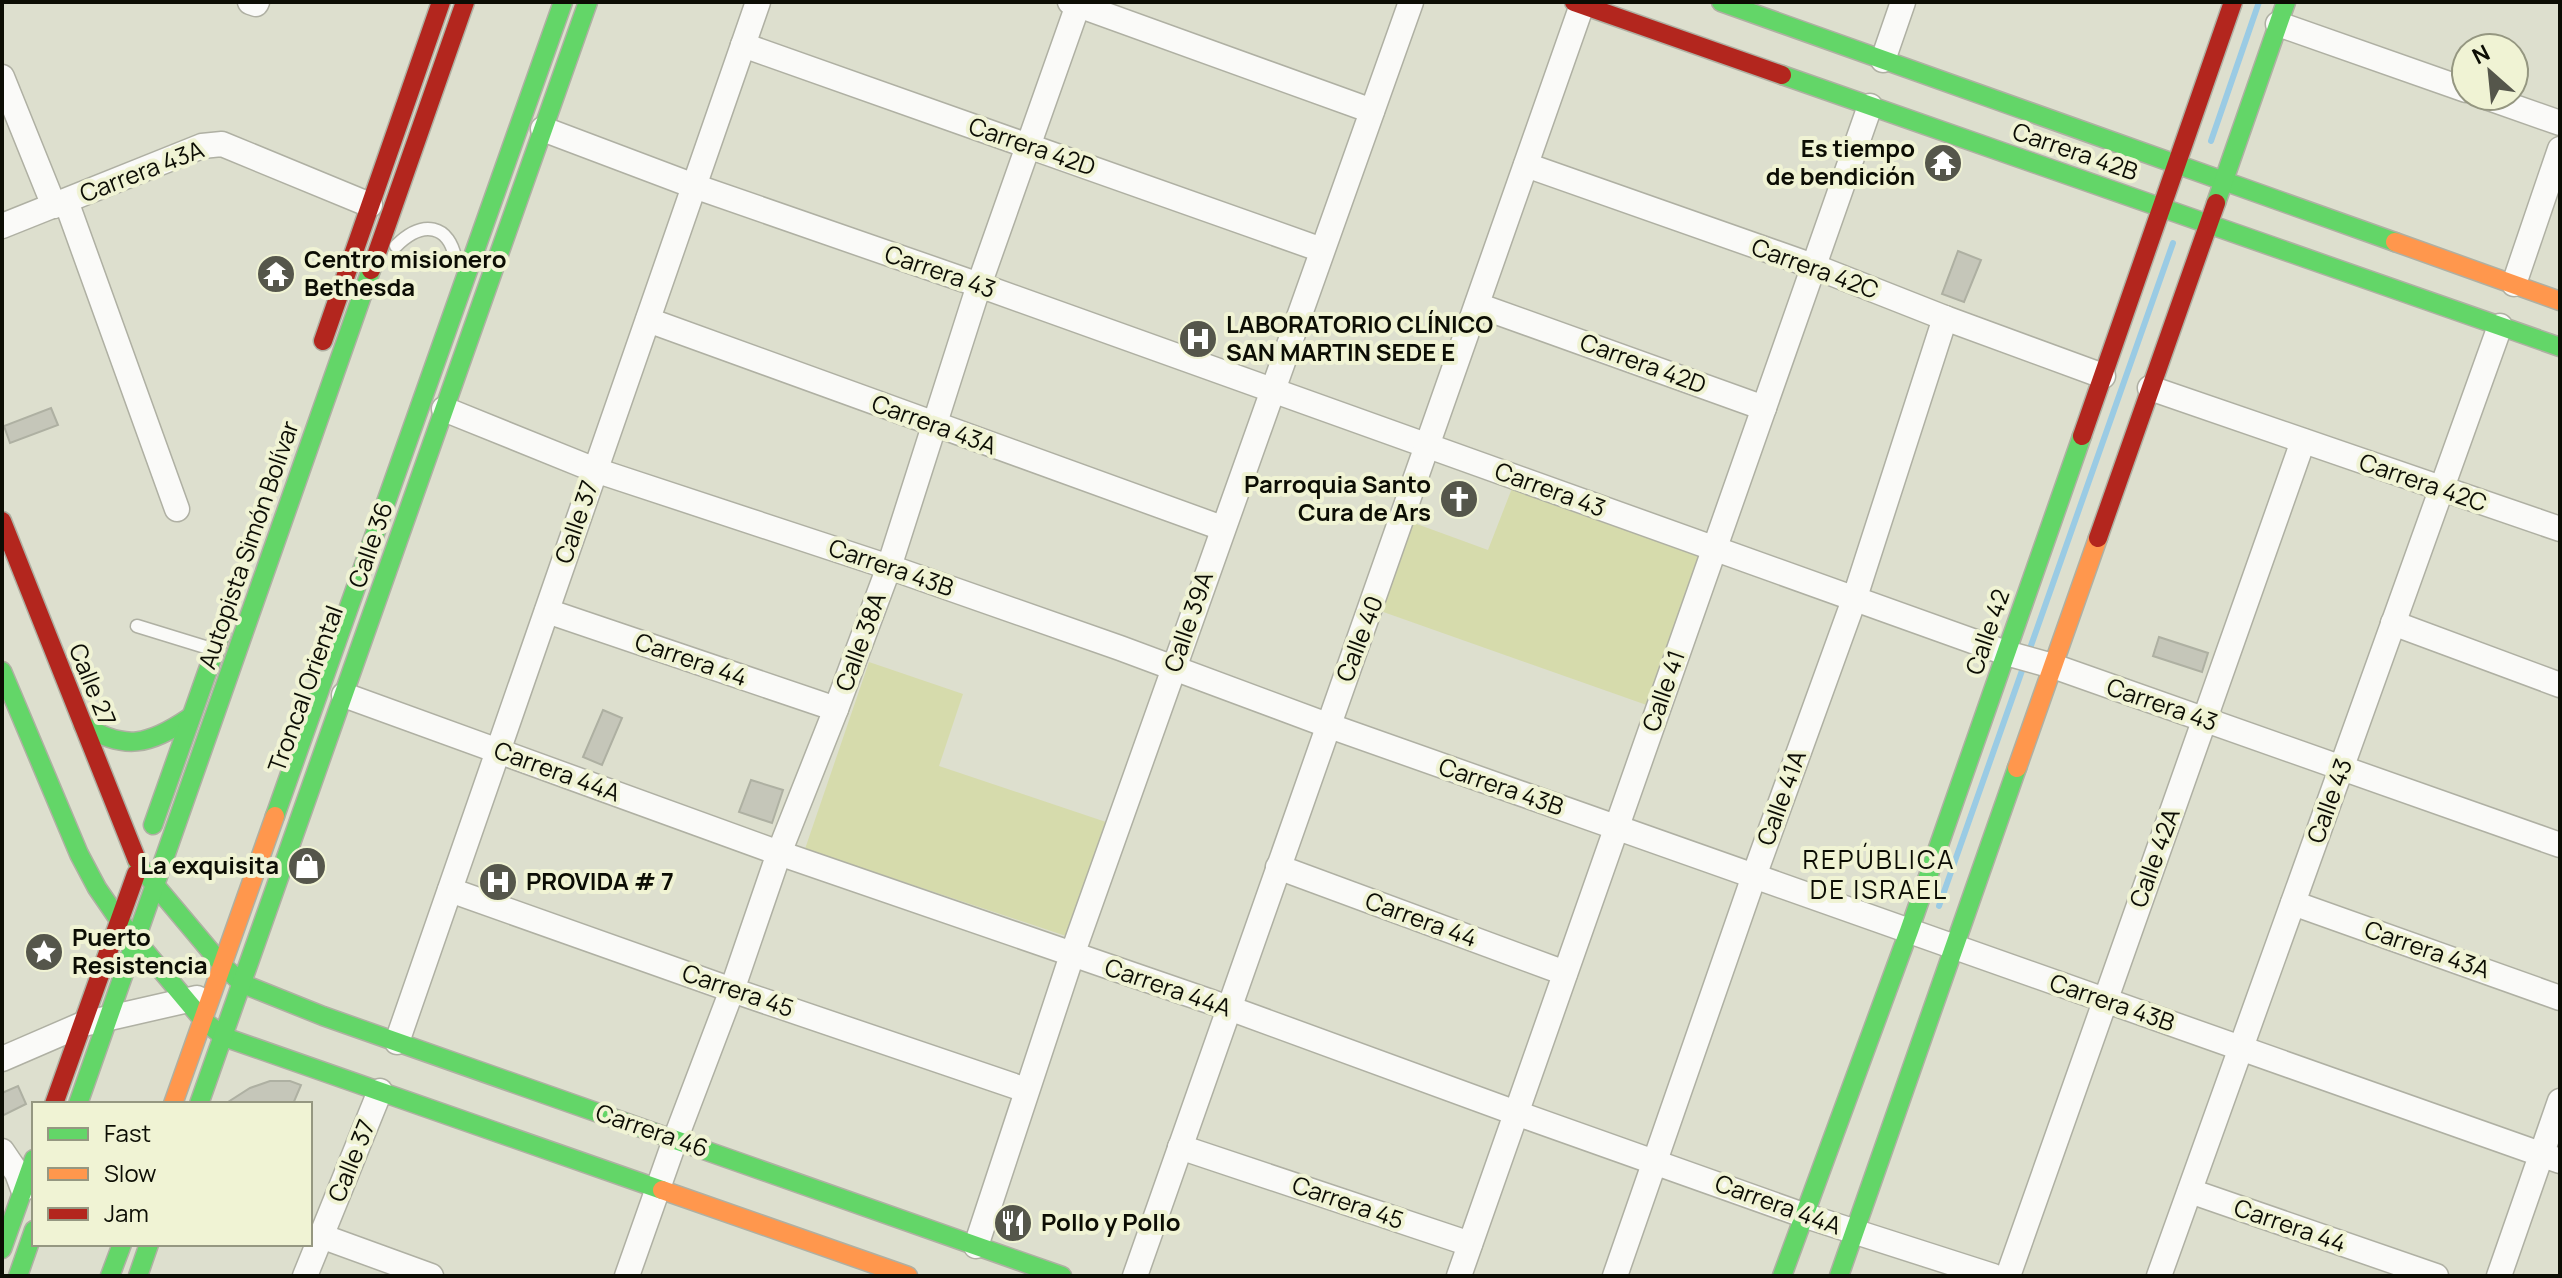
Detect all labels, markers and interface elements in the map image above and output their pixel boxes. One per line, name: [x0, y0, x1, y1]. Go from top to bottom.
north arrow: [2450, 32, 2530, 112]
text: N: [2467, 37, 2495, 71]
street label: Carrera 42D: [965, 109, 1100, 183]
street label: Carrera 42B: [2008, 114, 2143, 187]
place label: Es tiempo de bendición: [1766, 131, 1915, 192]
street label: Carrera 43A: [75, 132, 208, 209]
temple icon: Es tiempo de bendición: [1922, 142, 1964, 184]
street label: Carrera 42C: [1747, 229, 1884, 306]
street label: Carrera 43: [881, 236, 1000, 305]
place label: Centro misionero Bethesda: [304, 242, 506, 303]
temple icon: Centro misionero Bethesda: [255, 253, 297, 295]
place label: LABORATORIO CLÍNICO SAN MARTIN SEDE E: [1226, 307, 1493, 368]
hospital icon: LABORATORIO CLÍNICO SAN MARTIN SEDE E: [1177, 318, 1219, 360]
street label: Carrera 42D: [1576, 325, 1711, 401]
street label: Carrera 43A: [868, 386, 1001, 461]
street label: Autopista Simón Bolívar: [190, 416, 306, 673]
street label: Carrera 42C: [2355, 444, 2492, 519]
street label: Carrera 43: [1491, 453, 1610, 524]
place label: Parroquia Santo Cura de Ars: [1244, 467, 1431, 528]
street label: Calle 37: [546, 476, 605, 567]
church icon: Parroquia Santo Cura de Ars: [1438, 478, 1480, 520]
street label: Calle 36: [340, 497, 400, 592]
street label: Carrera 43B: [825, 530, 958, 603]
street label: Calle 39A: [1155, 567, 1220, 676]
street label: Calle 42: [1957, 584, 2017, 679]
street label: Calle 38A: [826, 587, 893, 696]
street label: Calle 40: [1327, 591, 1390, 686]
street label: Troncal Oriental: [259, 601, 350, 776]
street label: Carrera 44: [631, 624, 752, 693]
street label: Calle 27: [62, 638, 125, 731]
street label: Calle 41: [1633, 645, 1692, 736]
street label: Carrera 43: [2103, 669, 2222, 738]
street label: Carrera 44A: [490, 733, 625, 809]
street label: Calle 41A: [1748, 745, 1813, 850]
street label: Carrera 43B: [1435, 749, 1568, 822]
street label: Calle 43: [2298, 754, 2359, 847]
street label: Calle 42A: [2120, 803, 2187, 912]
district label: REPÚBLICA DE ISRAEL: [1802, 841, 1956, 907]
shop icon: La exquisita: [286, 845, 328, 887]
place label: La exquisita: [140, 848, 279, 881]
hospital icon: PROVIDA # 7: [477, 861, 519, 903]
place label: PROVIDA # 7: [526, 864, 674, 897]
street label: Carrera 44: [1361, 883, 1482, 954]
street label: Carrera 43A: [2360, 912, 2495, 985]
place label: Puerto Resistencia: [72, 920, 208, 981]
place icon: Puerto Resistencia: [23, 931, 65, 973]
street label: Carrera 44A: [1101, 950, 1236, 1024]
street label: Carrera 45: [678, 955, 799, 1024]
street label: Carrera 43B: [2046, 965, 2179, 1038]
street label: Carrera 46: [592, 1095, 713, 1164]
legend: [32, 1102, 312, 1246]
street label: Calle 37: [319, 1114, 382, 1206]
text: Fast: [104, 1116, 151, 1149]
text: Slow: [104, 1156, 157, 1189]
street label: Carrera 44A: [1711, 1166, 1846, 1242]
street label: Carrera 45: [1288, 1167, 1409, 1236]
street label: Carrera 44: [2230, 1190, 2351, 1259]
text: Jam: [104, 1196, 149, 1229]
restaurant icon: Pollo y Pollo: [992, 1202, 1034, 1244]
place label: Pollo y Pollo: [1041, 1205, 1181, 1238]

